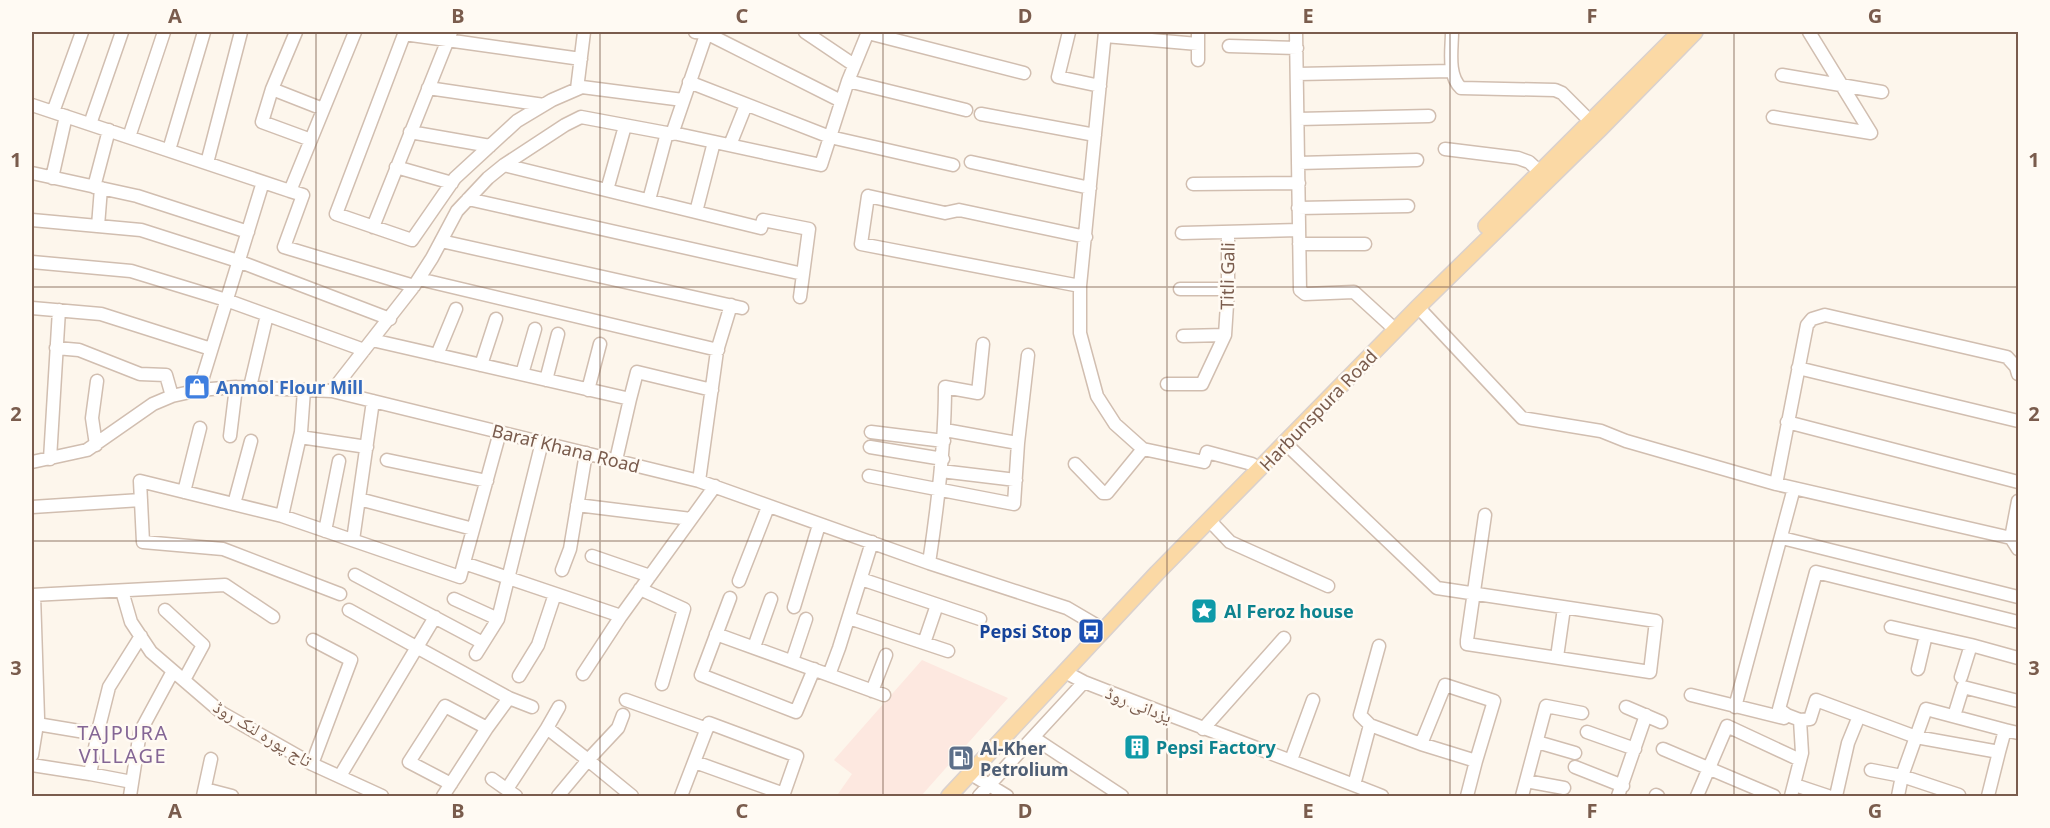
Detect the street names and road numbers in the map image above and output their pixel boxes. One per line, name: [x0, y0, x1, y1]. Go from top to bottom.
street label: Titli Gali: [1214, 242, 1240, 310]
street label: Harbunspura Road: [1254, 344, 1382, 476]
street label: Baraf Khana Road: [490, 418, 642, 478]
street label: یزدانی روڈ: [1102, 680, 1176, 728]
street label: تاج پورہ لنک روڈ: [209, 694, 317, 773]

